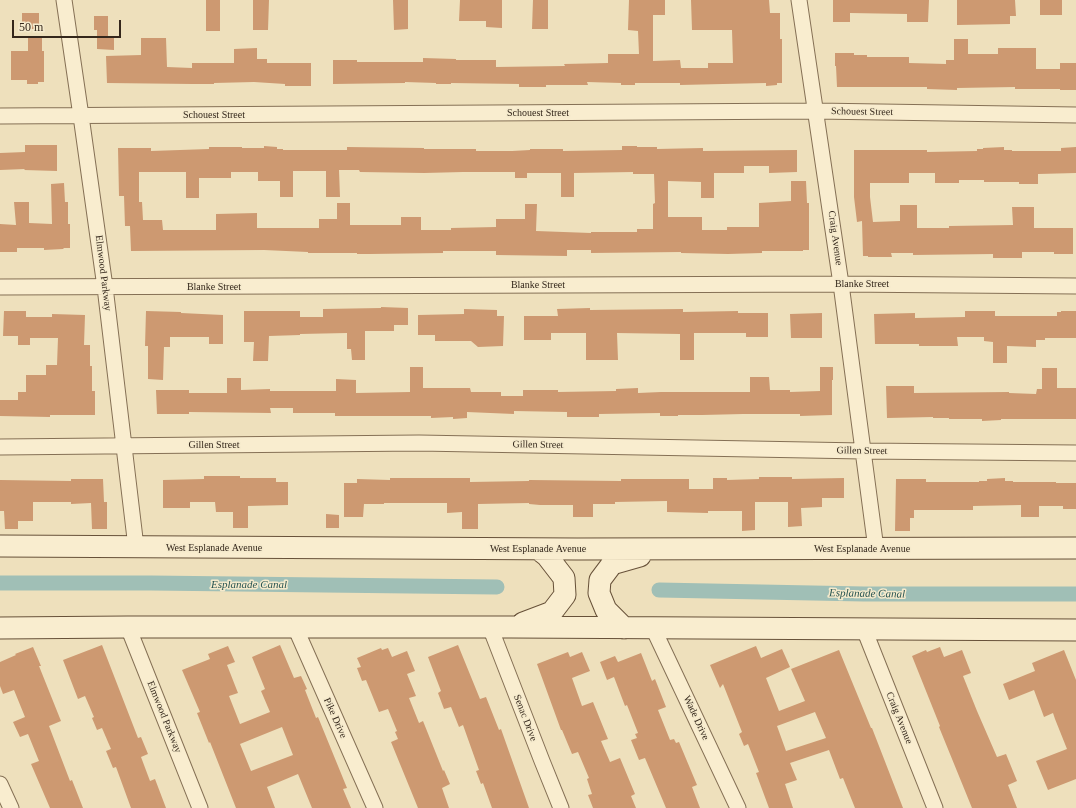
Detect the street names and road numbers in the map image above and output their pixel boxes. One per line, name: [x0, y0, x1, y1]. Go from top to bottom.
street label: Schouest Street: [831, 105, 893, 119]
street label: Schouest Street: [507, 107, 569, 119]
street label: Schouest Street: [183, 109, 245, 121]
street label: Craig Avenue: [825, 210, 845, 266]
street label: Elmwood Parkway: [92, 234, 114, 312]
street label: Blanke Street: [835, 278, 889, 290]
street label: Blanke Street: [511, 279, 565, 291]
street label: Blanke Street: [187, 281, 241, 293]
street label: Gillen Street: [189, 439, 239, 451]
street label: Gillen Street: [512, 439, 564, 451]
street label: Gillen Street: [836, 445, 888, 457]
street label: West Esplanade Avenue: [166, 542, 262, 554]
street label: West Esplanade Avenue: [490, 543, 586, 555]
street label: West Esplanade Avenue: [814, 543, 910, 555]
street label: Elmwood Parkway: [144, 679, 184, 755]
street label: Craig Avenue: [883, 690, 915, 746]
street label: Senac Drive: [511, 693, 539, 743]
street label: Wade Drive: [680, 694, 712, 742]
street label: Pike Drive: [321, 696, 349, 740]

